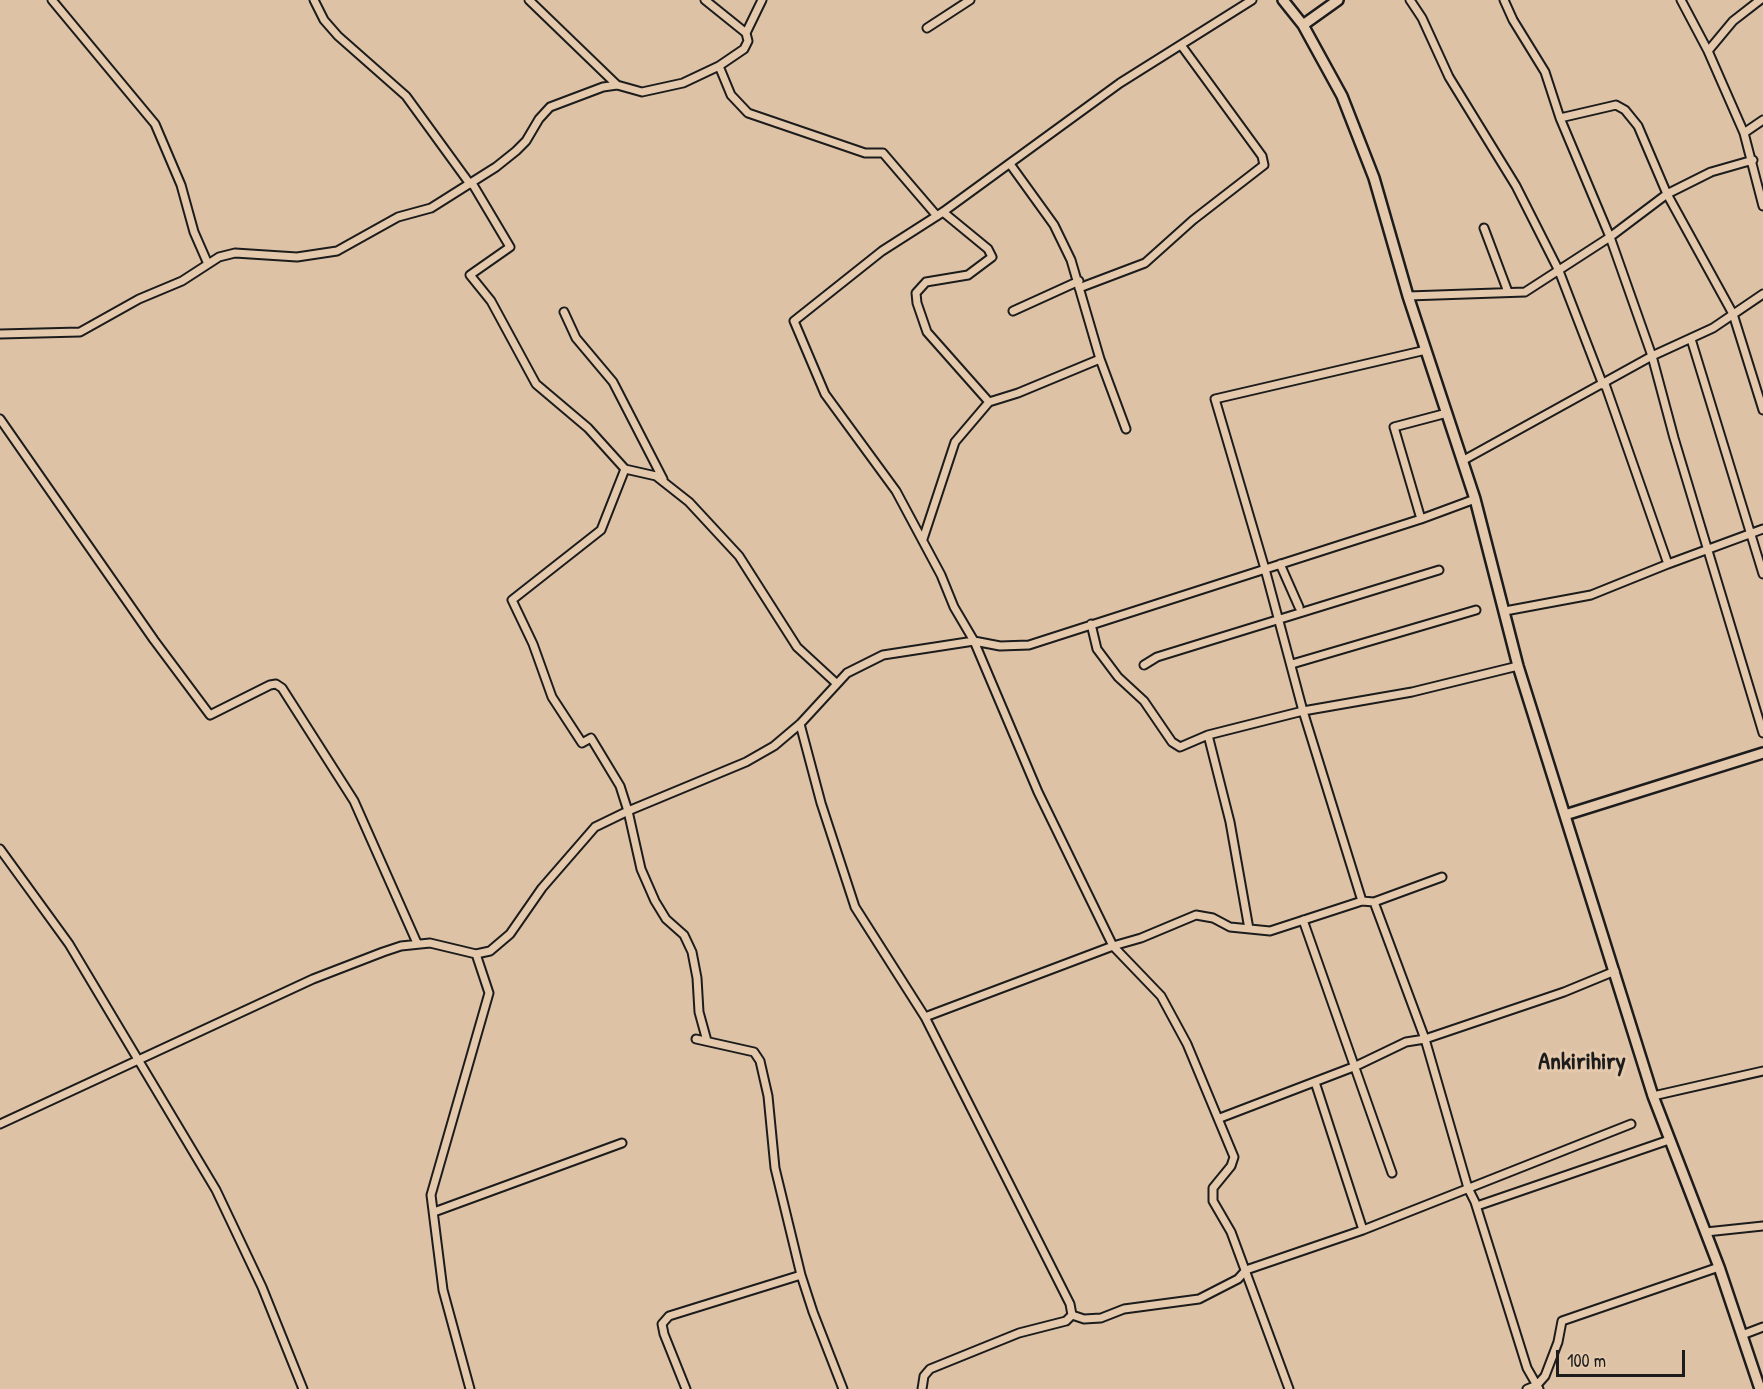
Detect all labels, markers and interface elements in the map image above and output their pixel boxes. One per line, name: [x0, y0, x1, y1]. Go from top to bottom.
district label: Ankirihiry: [1538, 1049, 1626, 1077]
scale bar: [1559, 1338, 1688, 1376]
text: 100 m: [1567, 1348, 1606, 1373]

